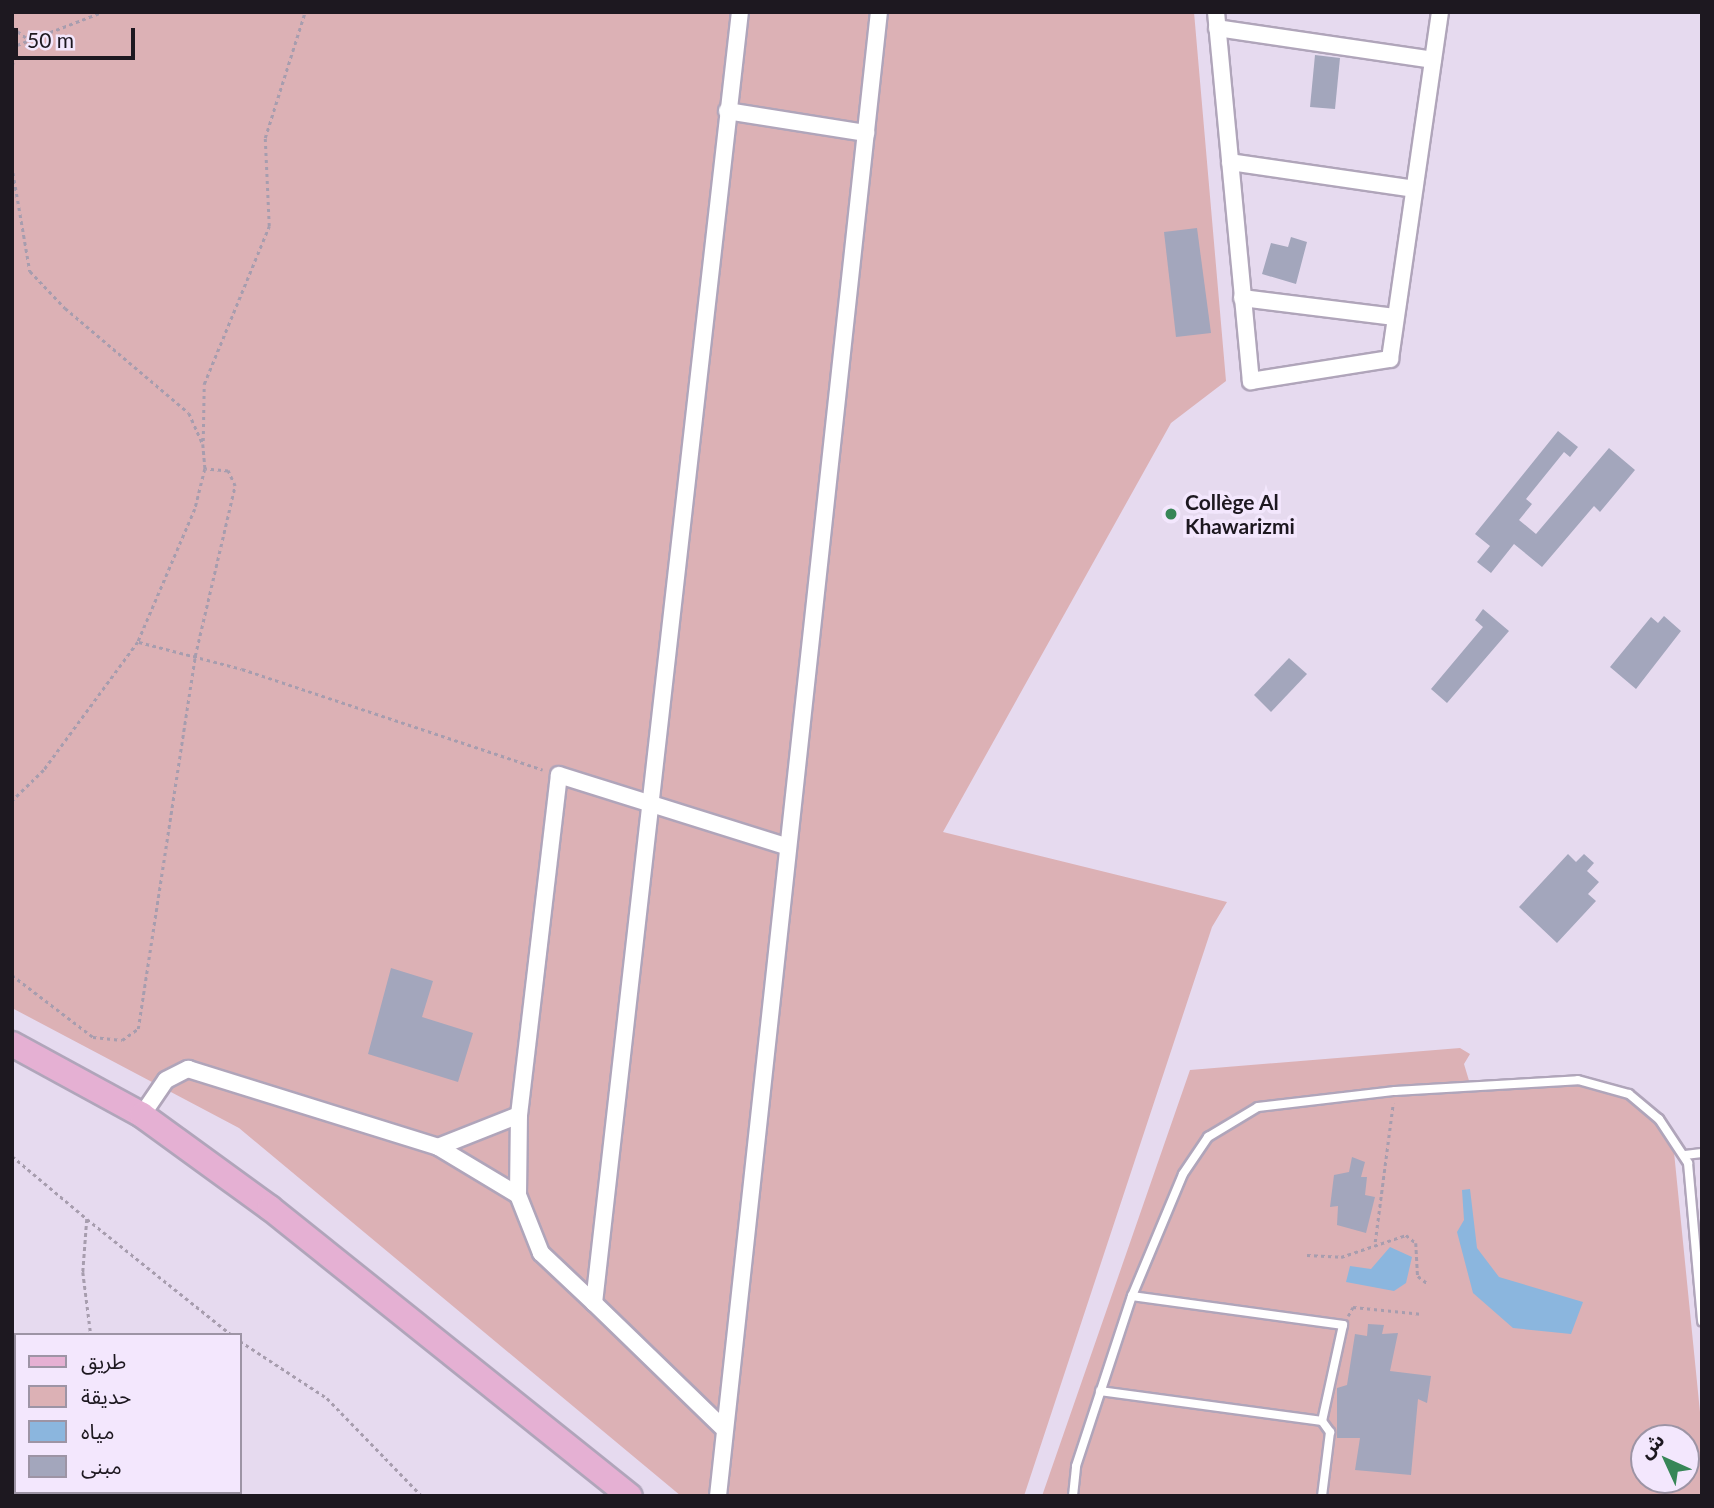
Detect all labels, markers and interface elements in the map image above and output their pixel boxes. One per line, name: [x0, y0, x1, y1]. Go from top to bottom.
scale bar: [18, 14, 138, 58]
text: 50 m: [27, 27, 74, 52]
place label: Collège Al Khawarizmi: [1185, 489, 1295, 539]
marker: Collège Al Khawarizmi: [1163, 506, 1179, 522]
legend: [14, 1333, 242, 1494]
text: طريق: [81, 1348, 126, 1373]
text: حديقة: [81, 1383, 131, 1408]
text: مياه: [81, 1418, 114, 1443]
north arrow: [1630, 1424, 1700, 1494]
text: ش: [1634, 1428, 1669, 1463]
text: مبنى: [81, 1453, 122, 1478]

